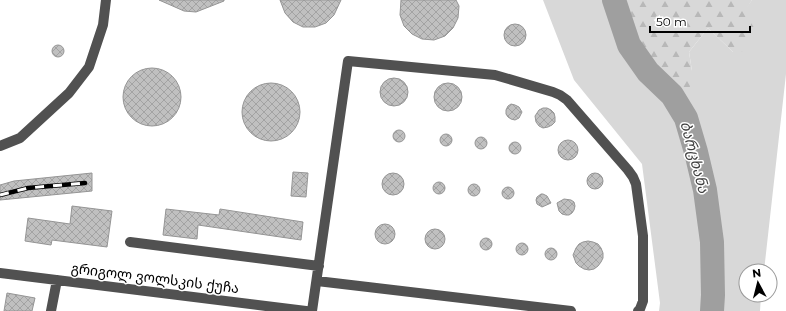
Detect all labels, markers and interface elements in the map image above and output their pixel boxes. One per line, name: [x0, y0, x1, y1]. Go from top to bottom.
scale bar: [650, 8, 750, 34]
text: 50 m: [656, 14, 687, 29]
water label: ბარცხანა: [676, 119, 714, 196]
street label: გრიგოლ ვოლსკის ქუჩა: [70, 259, 240, 297]
north arrow: [738, 263, 778, 303]
text: N: [752, 266, 762, 281]

